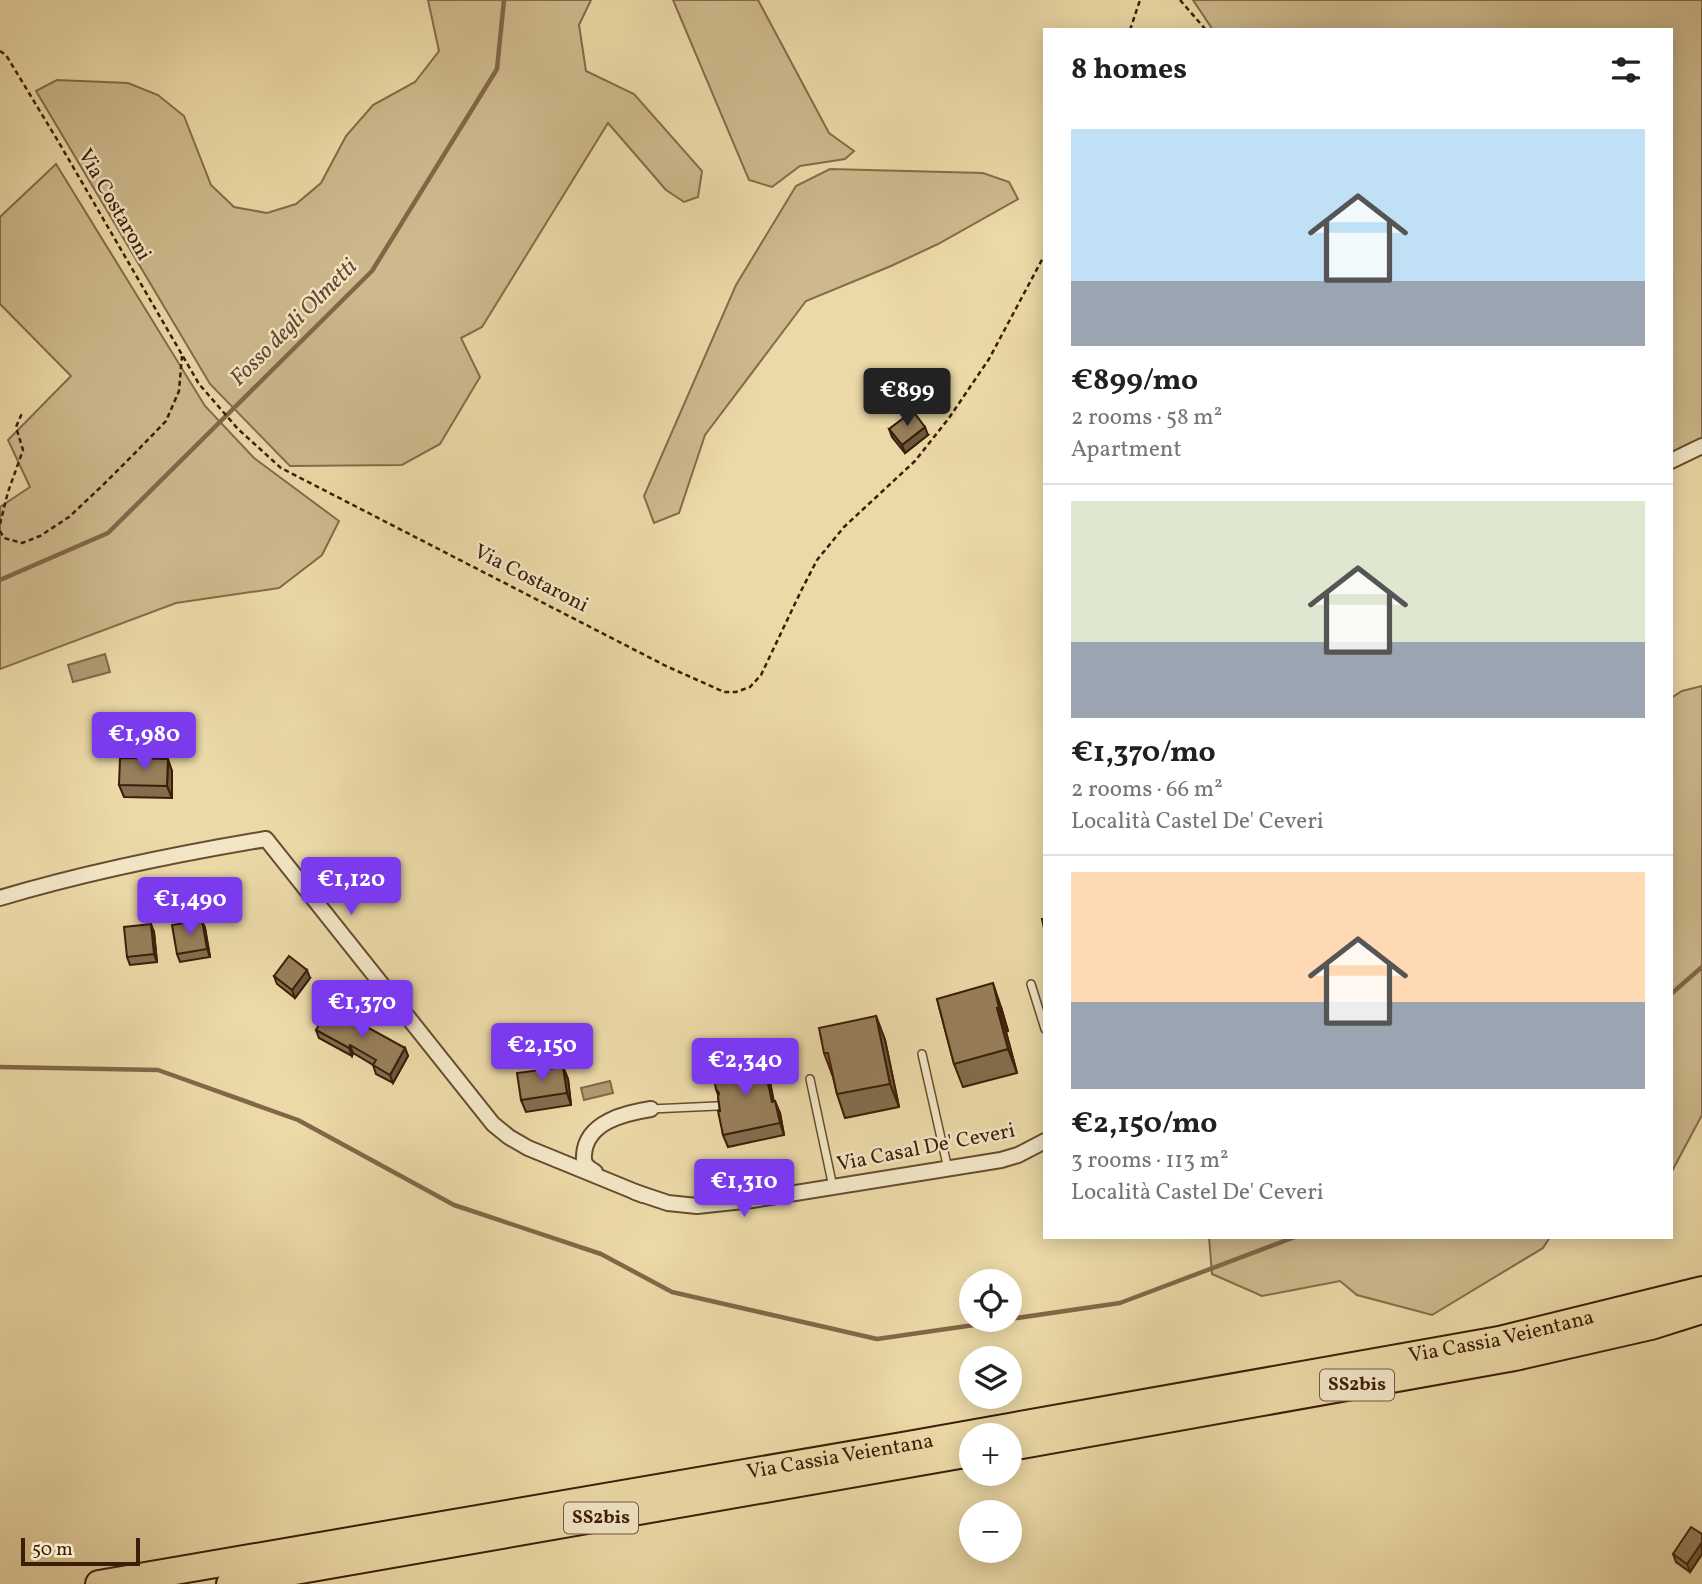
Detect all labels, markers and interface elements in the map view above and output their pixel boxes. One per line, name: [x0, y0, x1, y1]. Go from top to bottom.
text: 8 homes: [1071, 49, 1187, 91]
icon: filters: [1607, 51, 1645, 89]
street label: Via Costaroni: [70, 144, 158, 266]
icon: home: [1295, 175, 1421, 301]
water label: Fosso degli Olmetti: [223, 252, 365, 394]
text: €899/mo: [1071, 360, 1198, 402]
pin: €899: [866, 368, 948, 428]
text: €899: [880, 375, 935, 407]
text: 2 rooms · 58 m²: [1071, 402, 1222, 434]
text: Apartment: [1071, 434, 1182, 466]
street label: Via Costaroni: [469, 538, 593, 620]
icon: home: [1295, 547, 1421, 673]
pin: €1,980: [87, 712, 201, 772]
text: €1,980: [108, 719, 180, 751]
text: €1,370/mo: [1071, 732, 1216, 774]
text: 2 rooms · 66 m²: [1071, 774, 1223, 806]
text: Località Castel De' Ceveri: [1071, 806, 1324, 838]
pin: €1,120: [294, 858, 408, 917]
text: €1,120: [317, 864, 385, 896]
pin: €1,490: [133, 878, 247, 937]
text: €1,490: [153, 884, 227, 916]
icon: home: [1295, 918, 1421, 1044]
pin: €1,370: [305, 981, 419, 1040]
text: €1,370: [328, 987, 396, 1019]
pin: €2,150: [485, 1024, 599, 1083]
text: €2,150: [507, 1030, 577, 1062]
pin: €2,340: [688, 1038, 802, 1098]
text: €2,340: [708, 1045, 782, 1077]
text: €2,150/mo: [1071, 1103, 1217, 1145]
street label: Via Casal De' Ceveri: [834, 1116, 1018, 1180]
text: 3 rooms · 113 m²: [1071, 1145, 1229, 1177]
pin: €1,310: [687, 1160, 801, 1219]
text: €1,310: [710, 1166, 778, 1198]
text: Località Castel De' Ceveri: [1071, 1177, 1324, 1209]
map controls: [959, 1269, 1022, 1563]
button: locate: [959, 1269, 1022, 1332]
street label: Via Cassia Veientana: [1406, 1303, 1597, 1370]
button: layers: [959, 1346, 1022, 1409]
road number: SS2bis: [1320, 1370, 1394, 1400]
button: +: [959, 1423, 1022, 1486]
street label: Via Cassia Veientana: [745, 1426, 936, 1487]
button: −: [959, 1500, 1022, 1563]
road number: SS2bis: [564, 1502, 638, 1534]
scale bar: [21, 1535, 140, 1567]
text: 50 m: [32, 1537, 73, 1563]

